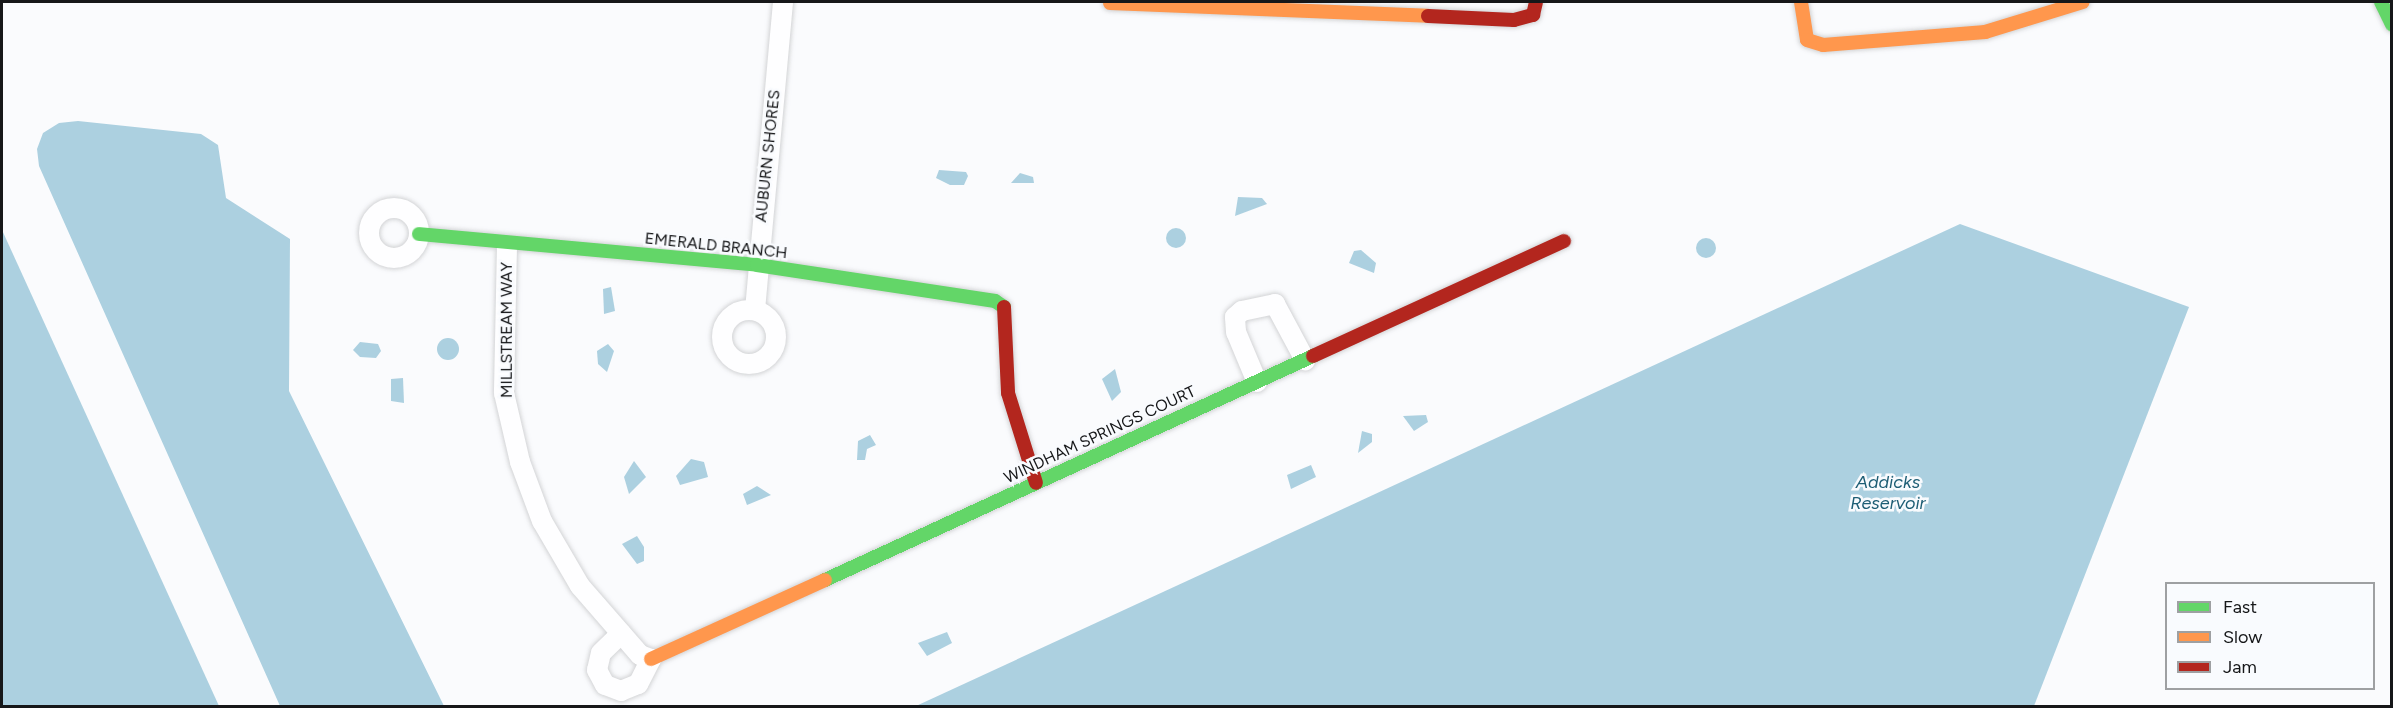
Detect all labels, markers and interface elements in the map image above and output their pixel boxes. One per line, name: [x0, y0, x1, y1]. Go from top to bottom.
street label: AUBURN SHORES: [751, 89, 785, 223]
street label: EMERALD BRANCH: [644, 229, 788, 263]
street label: MILLSTREAM WAY: [497, 262, 517, 398]
street label: WINDHAM SPRINGS COURT: [1001, 382, 1199, 488]
water label: Addicks Reservoir: [1850, 472, 1926, 514]
legend: [2165, 582, 2375, 690]
text: Fast: [2223, 596, 2257, 618]
text: Slow: [2223, 626, 2262, 648]
text: Jam: [2223, 656, 2257, 678]

